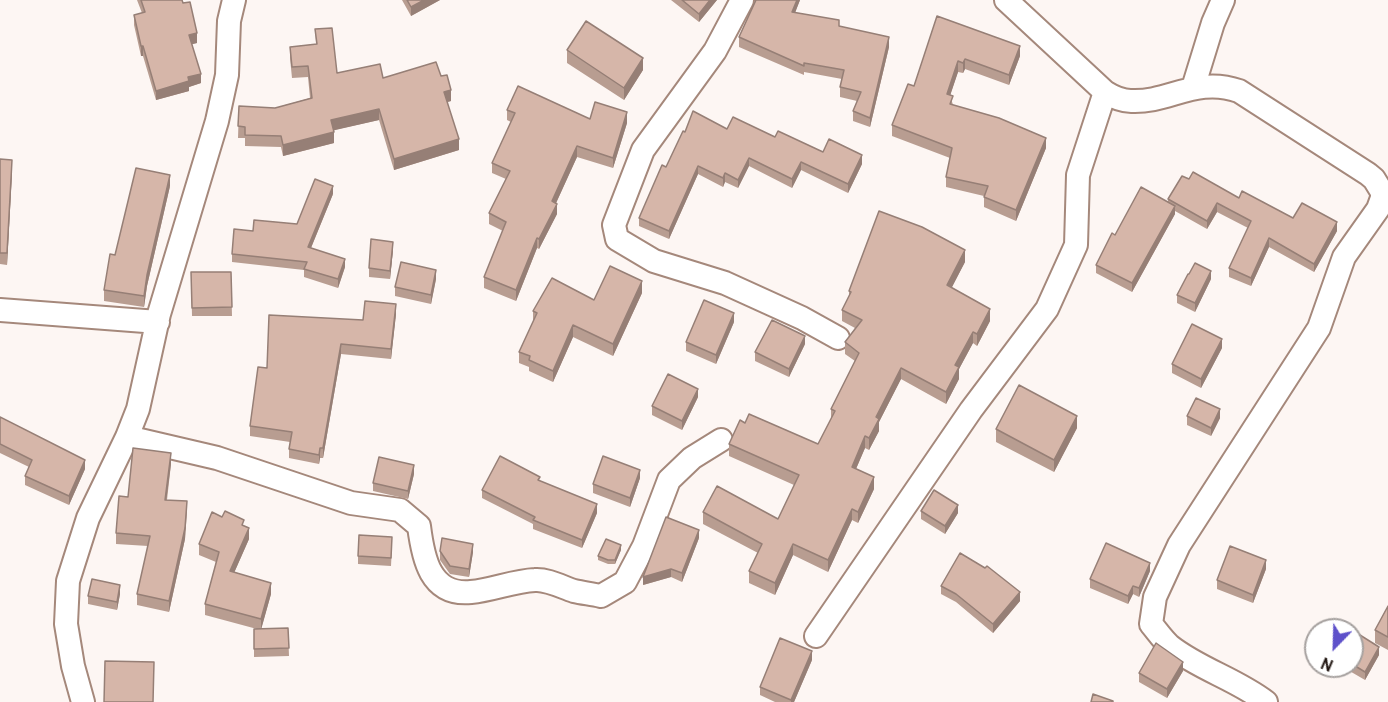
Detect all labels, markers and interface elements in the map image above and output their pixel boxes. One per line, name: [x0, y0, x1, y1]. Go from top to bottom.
north arrow: [1304, 618, 1364, 678]
text: N: [1319, 651, 1337, 674]

